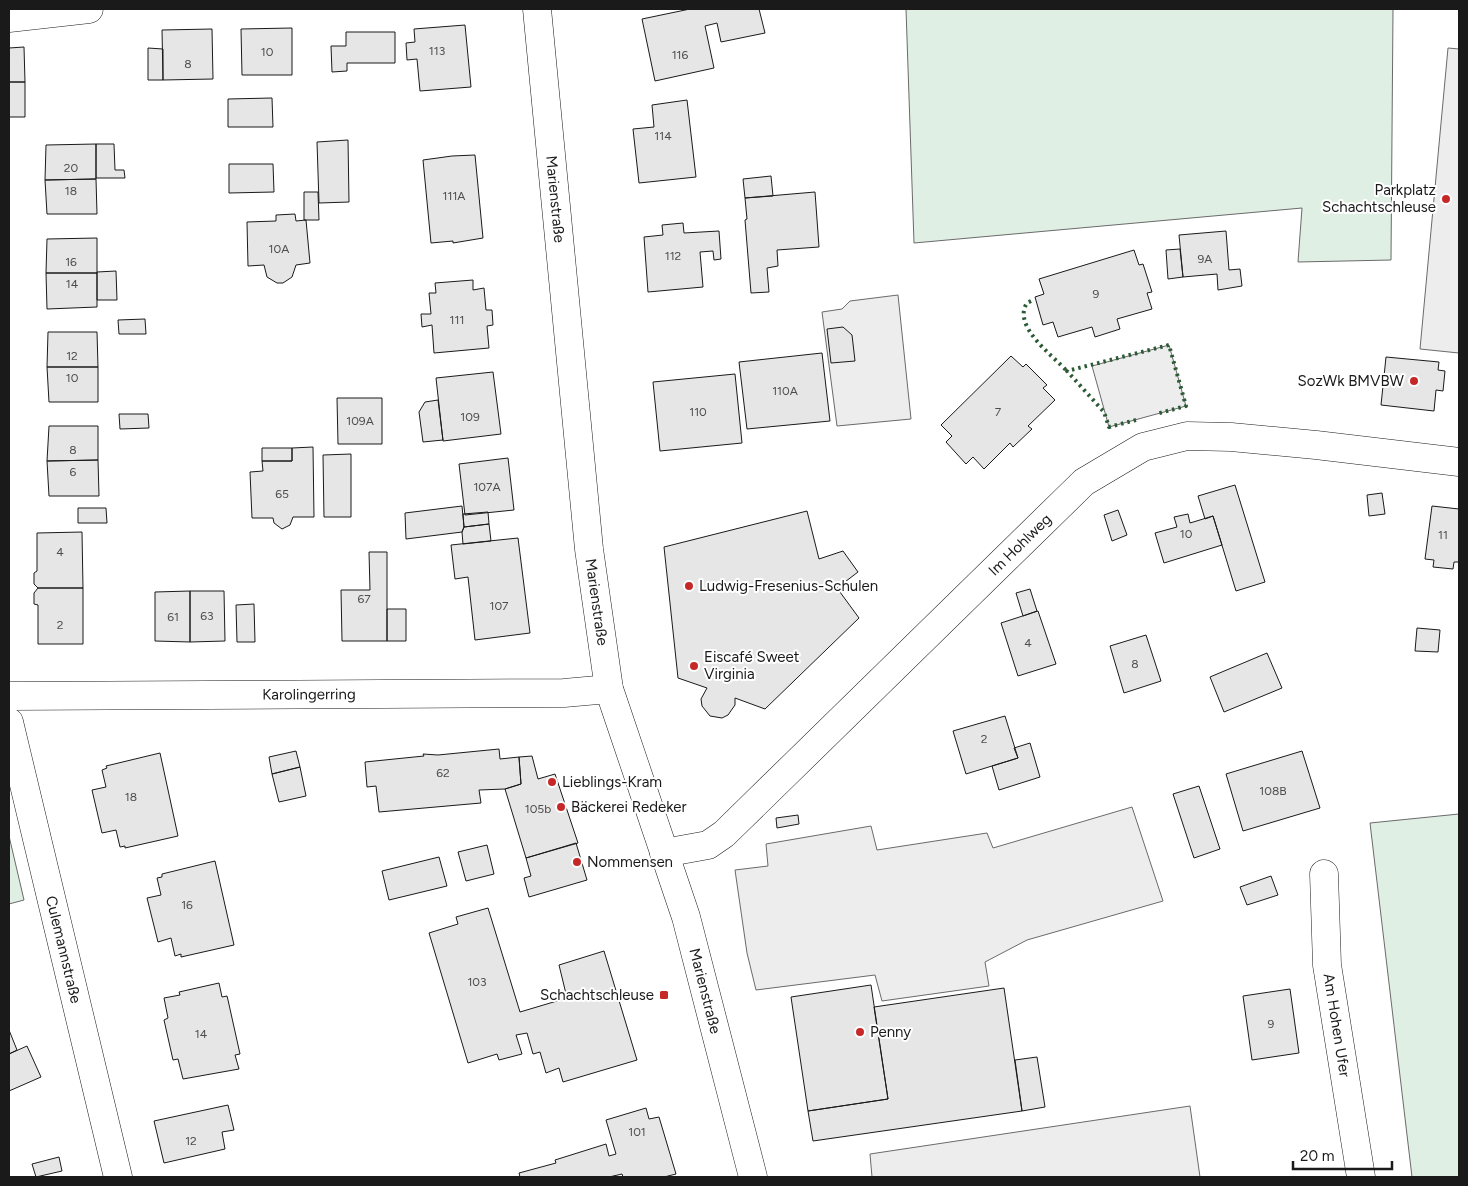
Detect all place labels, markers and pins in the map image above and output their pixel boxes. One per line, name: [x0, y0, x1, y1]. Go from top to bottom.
place label: Parkplatz Schachtschleuse: [1322, 181, 1436, 216]
marker: Parkplatz Schachtschleuse: [1440, 193, 1452, 205]
place label: SozWk BMVBW: [1298, 372, 1405, 390]
marker: SozWk BMVBW: [1408, 375, 1420, 387]
place label: Ludwig-Fresenius-Schulen: [699, 577, 878, 595]
marker: Ludwig-Fresenius-Schulen: [683, 580, 695, 592]
place label: Eiscafé Sweet Virginia: [704, 648, 800, 683]
marker: Eiscafé Sweet Virginia: [688, 660, 700, 672]
place label: Lieblings-Kram: [562, 773, 662, 791]
marker: Lieblings-Kram: [546, 776, 558, 788]
place label: Bäckerei Redeker: [571, 798, 687, 816]
marker: Bäckerei Redeker: [555, 801, 567, 813]
place label: Nommensen: [587, 853, 673, 871]
marker: Nommensen: [571, 856, 583, 868]
place label: Schachtschleuse: [540, 986, 654, 1004]
marker: Schachtschleuse: [658, 989, 670, 1001]
place label: Penny: [870, 1023, 911, 1041]
marker: Penny: [854, 1026, 866, 1038]

